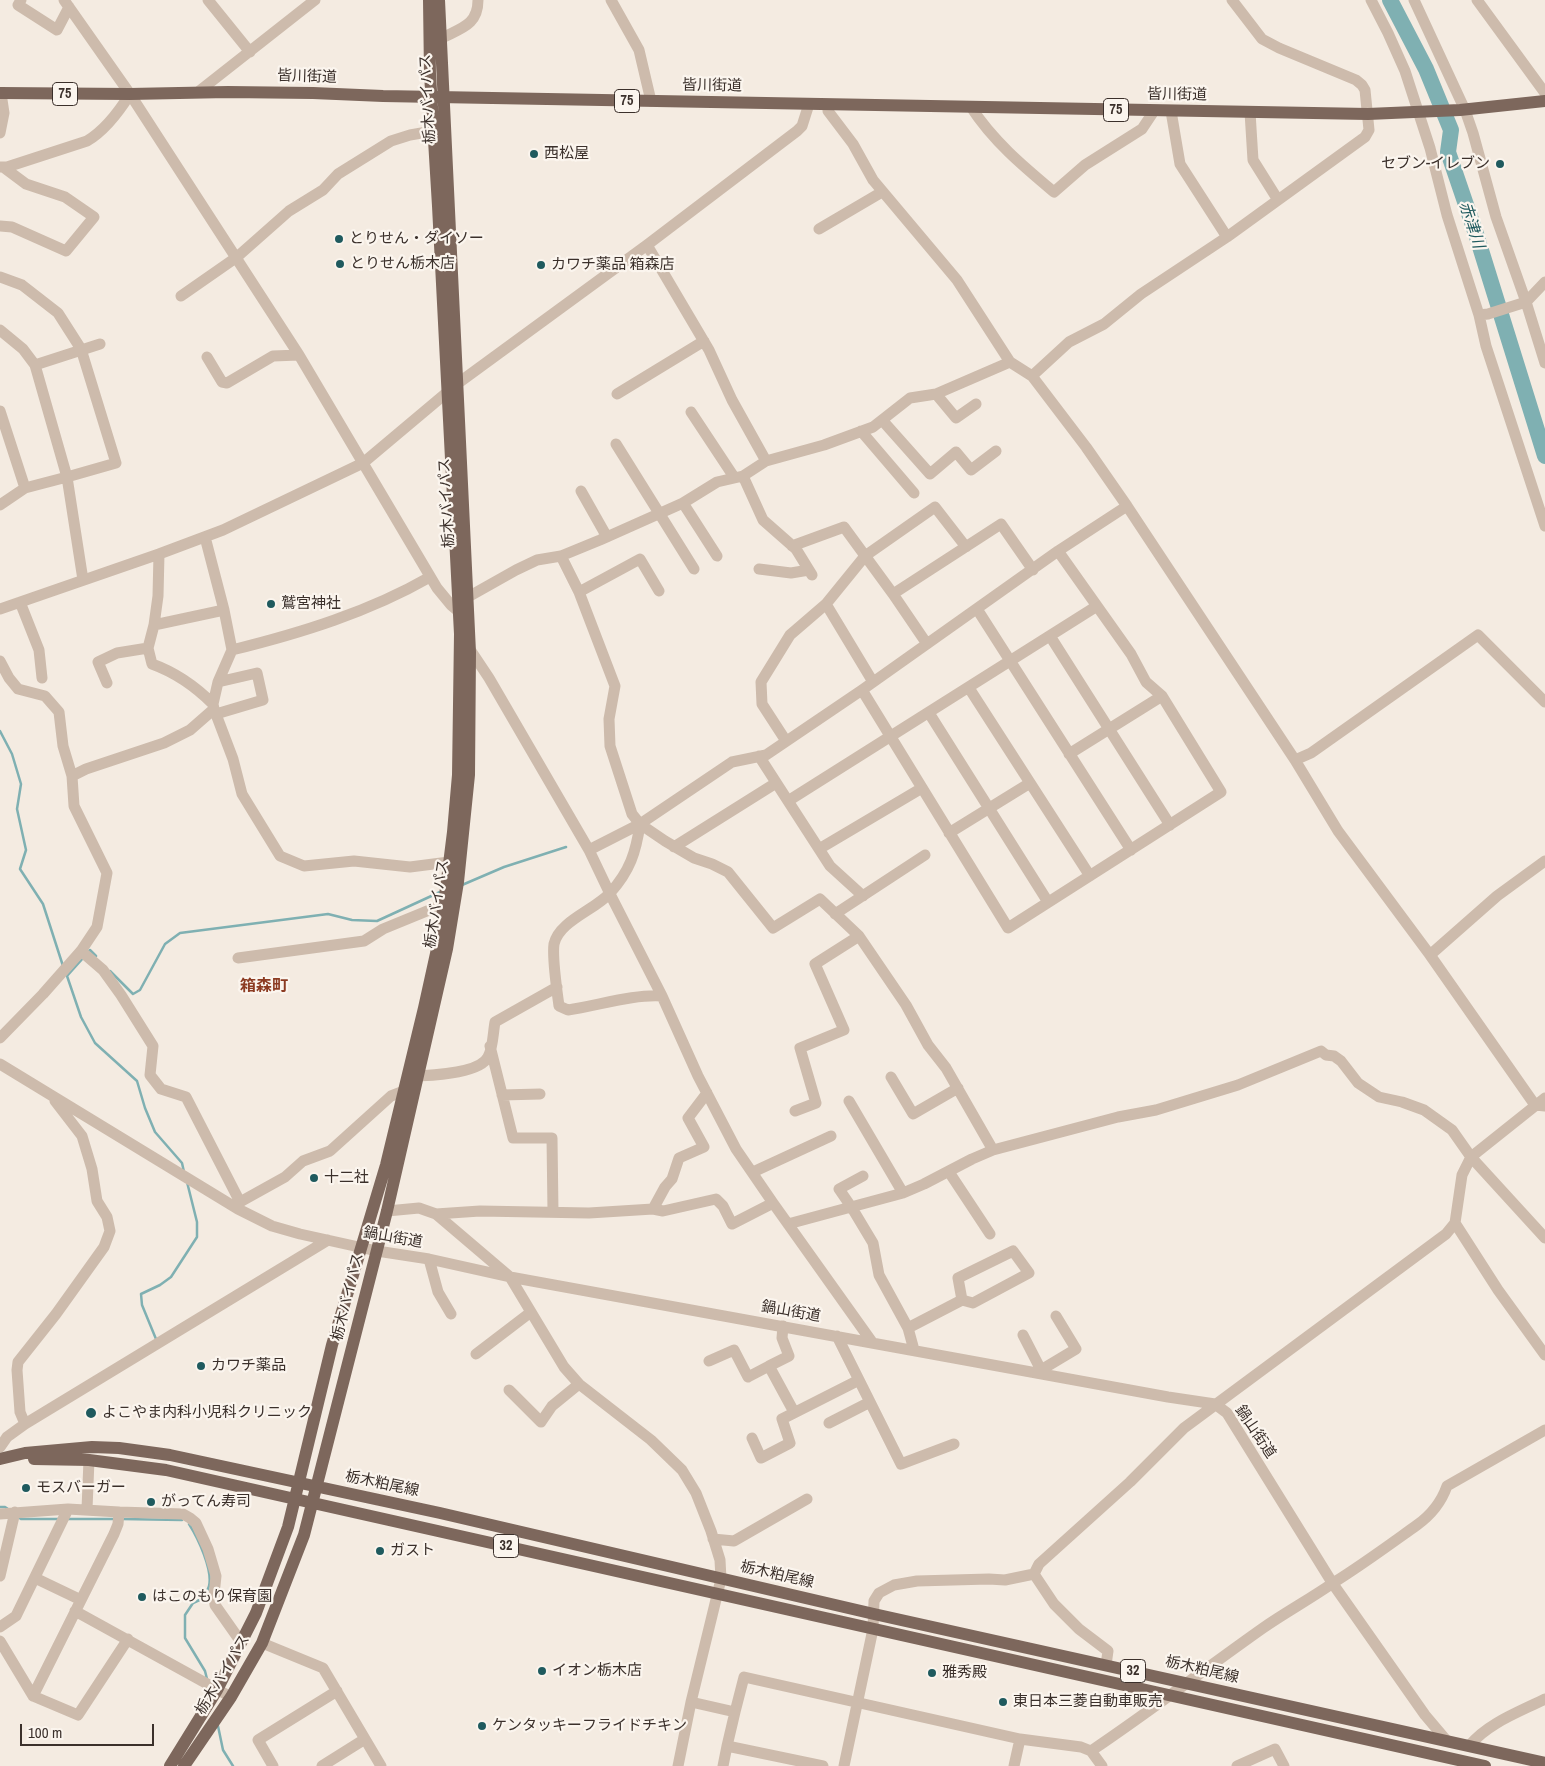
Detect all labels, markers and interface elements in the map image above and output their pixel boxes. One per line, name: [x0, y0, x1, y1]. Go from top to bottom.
street label: 栃木バイパス: [417, 54, 439, 144]
street label: 皆川街道: [277, 67, 337, 87]
street label: 皆川街道: [682, 76, 742, 96]
road number: 75: [52, 82, 78, 106]
street label: 皆川街道: [1147, 85, 1207, 105]
road number: 75: [614, 90, 640, 112]
road number: 75: [1104, 98, 1128, 122]
place label: 西松屋: [544, 145, 589, 163]
marker: 西松屋: [528, 148, 540, 160]
place label: セブン-イレブン: [1381, 155, 1490, 173]
marker: セブン-イレブン: [1494, 158, 1506, 170]
water label: 赤津川: [1454, 199, 1488, 251]
place label: とりせん・ダイソー: [349, 230, 484, 248]
marker: とりせん・ダイソー: [333, 233, 345, 245]
place label: とりせん栃木店: [350, 255, 455, 273]
place label: カワチ薬品 箱森店: [551, 256, 674, 274]
marker: とりせん栃木店: [334, 258, 346, 270]
marker: カワチ薬品 箱森店: [535, 259, 547, 271]
street label: 栃木バイパス: [436, 458, 458, 548]
place label: 鷲宮神社: [281, 595, 341, 613]
marker: 鷲宮神社: [265, 598, 277, 610]
street label: 栃木バイパス: [421, 858, 453, 950]
district label: 箱森町: [240, 977, 288, 997]
place label: 十二社: [324, 1169, 369, 1187]
marker: 十二社: [308, 1172, 320, 1184]
street label: 鍋山街道: [362, 1224, 424, 1252]
street label: 栃木バイパス: [328, 1251, 368, 1343]
street label: 鍋山街道: [760, 1298, 822, 1326]
place label: カワチ薬品: [211, 1357, 286, 1375]
marker: カワチ薬品: [195, 1360, 207, 1372]
street label: 鍋山街道: [1231, 1402, 1279, 1462]
place label: よこやま内科小児科クリニック: [102, 1404, 312, 1422]
marker: よこやま内科小児科クリニック: [84, 1406, 98, 1420]
street label: 栃木粕尾線: [343, 1467, 421, 1501]
place label: モスバーガー: [36, 1479, 126, 1497]
marker: モスバーガー: [20, 1482, 32, 1494]
place label: がってん寿司: [161, 1493, 251, 1511]
marker: がってん寿司: [145, 1496, 157, 1508]
road number: 32: [494, 1534, 518, 1558]
place label: ガスト: [390, 1542, 435, 1560]
marker: ガスト: [374, 1545, 386, 1557]
street label: 栃木粕尾線: [738, 1558, 816, 1592]
place label: はこのもり保育園: [152, 1588, 272, 1606]
marker: はこのもり保育園: [136, 1591, 148, 1603]
street label: 栃木バイパス: [192, 1632, 254, 1718]
street label: 栃木粕尾線: [1163, 1653, 1241, 1687]
road number: 32: [1120, 1660, 1146, 1682]
place label: イオン栃木店: [552, 1662, 642, 1680]
place label: 雅秀殿: [942, 1664, 987, 1682]
marker: イオン栃木店: [536, 1665, 548, 1677]
marker: 雅秀殿: [926, 1667, 938, 1679]
place label: 東日本三菱自動車販売: [1013, 1693, 1163, 1711]
marker: 東日本三菱自動車販売: [997, 1696, 1009, 1708]
scale bar: [22, 1714, 156, 1746]
place label: ケンタッキーフライドチキン: [492, 1717, 687, 1735]
marker: ケンタッキーフライドチキン: [476, 1720, 488, 1732]
text: 100 m: [28, 1722, 62, 1743]

